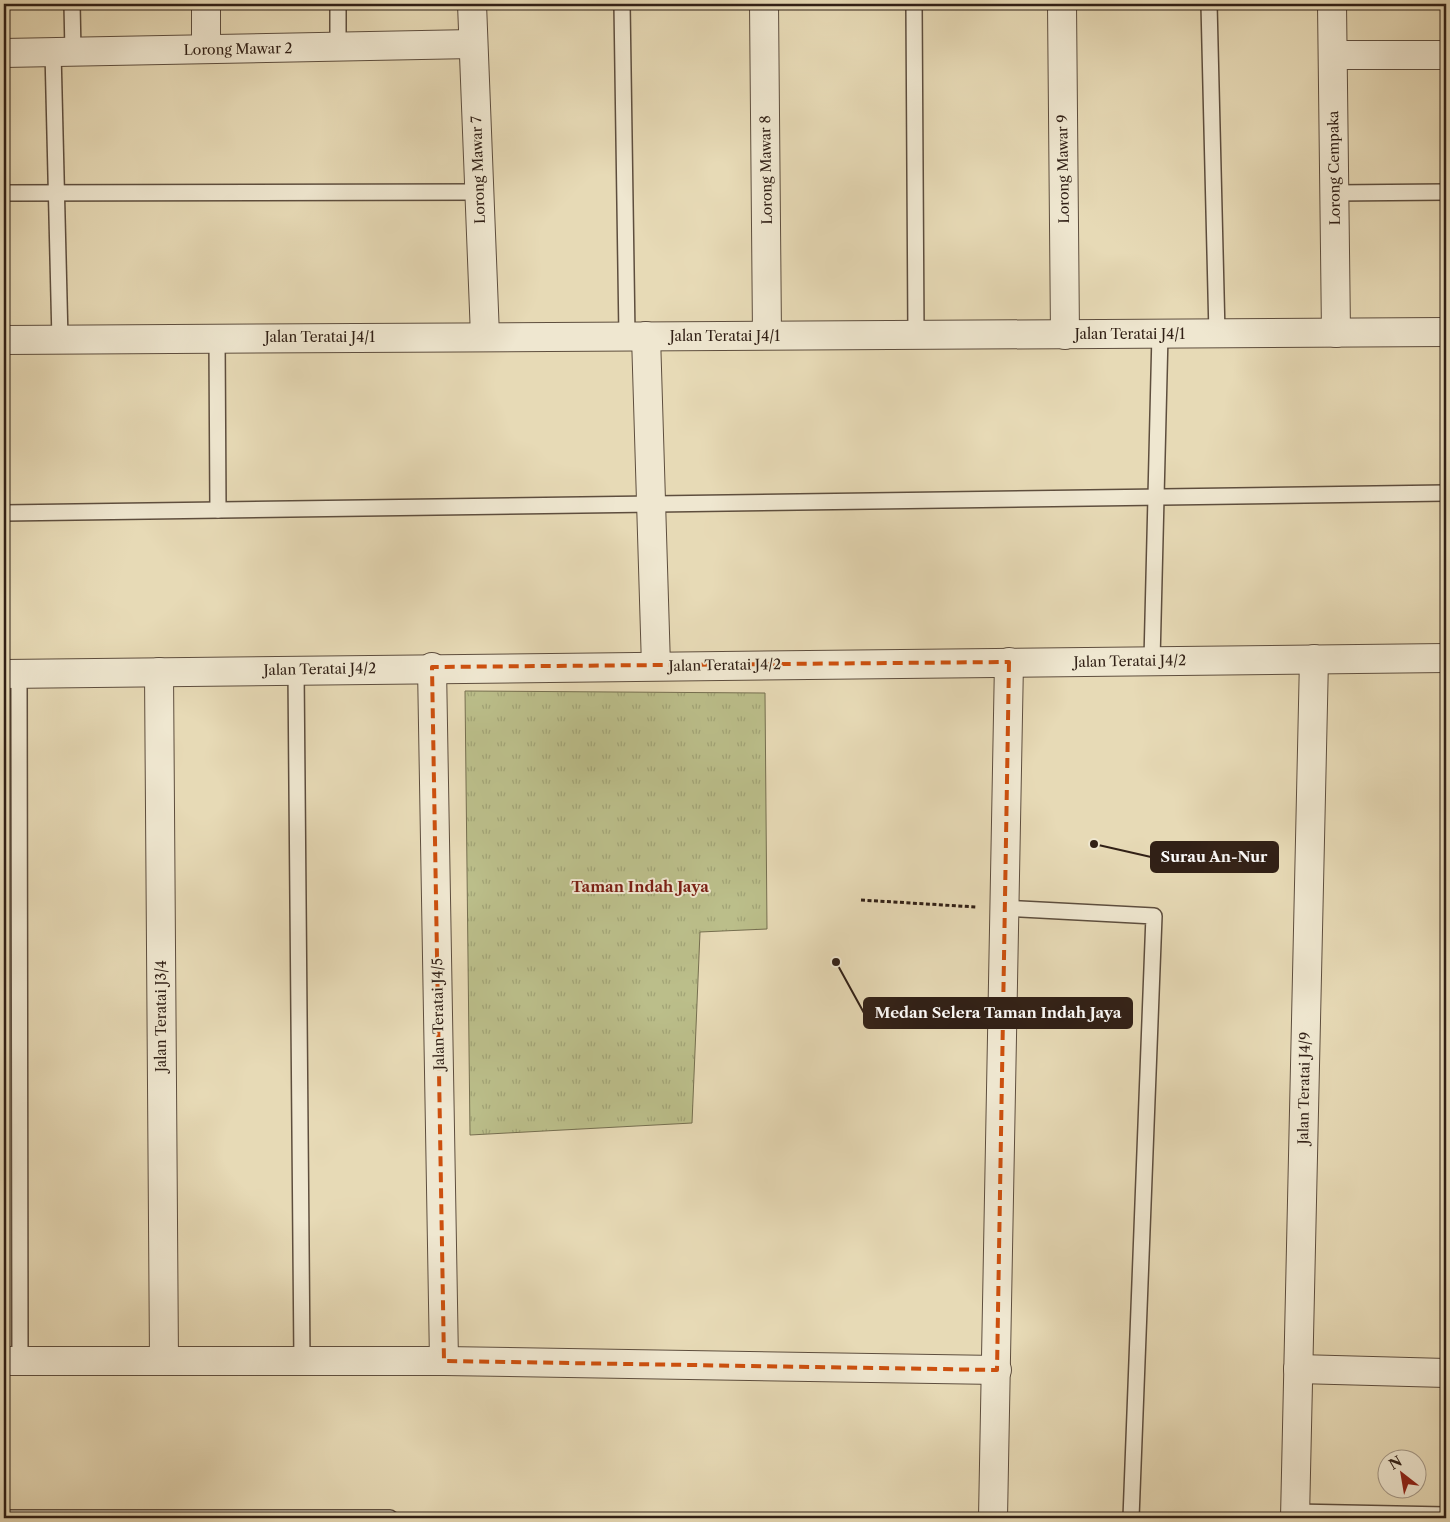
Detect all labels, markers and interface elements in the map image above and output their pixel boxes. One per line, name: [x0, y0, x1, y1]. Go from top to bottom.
street label: Lorong Mawar 2: [183, 39, 293, 59]
street label: Lorong Cempaka: [1324, 110, 1344, 226]
street label: Lorong Mawar 9: [1053, 114, 1073, 224]
street label: Lorong Mawar 8: [756, 115, 776, 225]
street label: Lorong Mawar 7: [467, 116, 489, 224]
street label: Jalan Teratai J4/1: [1073, 325, 1185, 343]
street label: Jalan Teratai J4/1: [668, 327, 780, 345]
street label: Jalan Teratai J4/1: [263, 328, 375, 346]
street label: Jalan Teratai J4/2: [1072, 651, 1186, 671]
street label: Jalan Teratai J4/2: [667, 655, 781, 675]
street label: Jalan Teratai J4/2: [262, 659, 376, 679]
callout: Surau An-Nur: [1151, 842, 1278, 872]
text: Surau An-Nur: [1161, 847, 1268, 866]
district label: Taman Indah Jaya: [571, 877, 709, 896]
street label: Jalan Teratai J4/5: [428, 958, 448, 1072]
street label: Jalan Teratai J3/4: [152, 960, 170, 1074]
callout: Medan Selera Taman Indah Jaya: [864, 998, 1132, 1028]
text: Medan Selera Taman Indah Jaya: [875, 1003, 1122, 1022]
street label: Jalan Teratai J4/9: [1294, 1031, 1314, 1147]
north arrow: [1378, 1450, 1428, 1500]
text: N: [1385, 1452, 1405, 1474]

